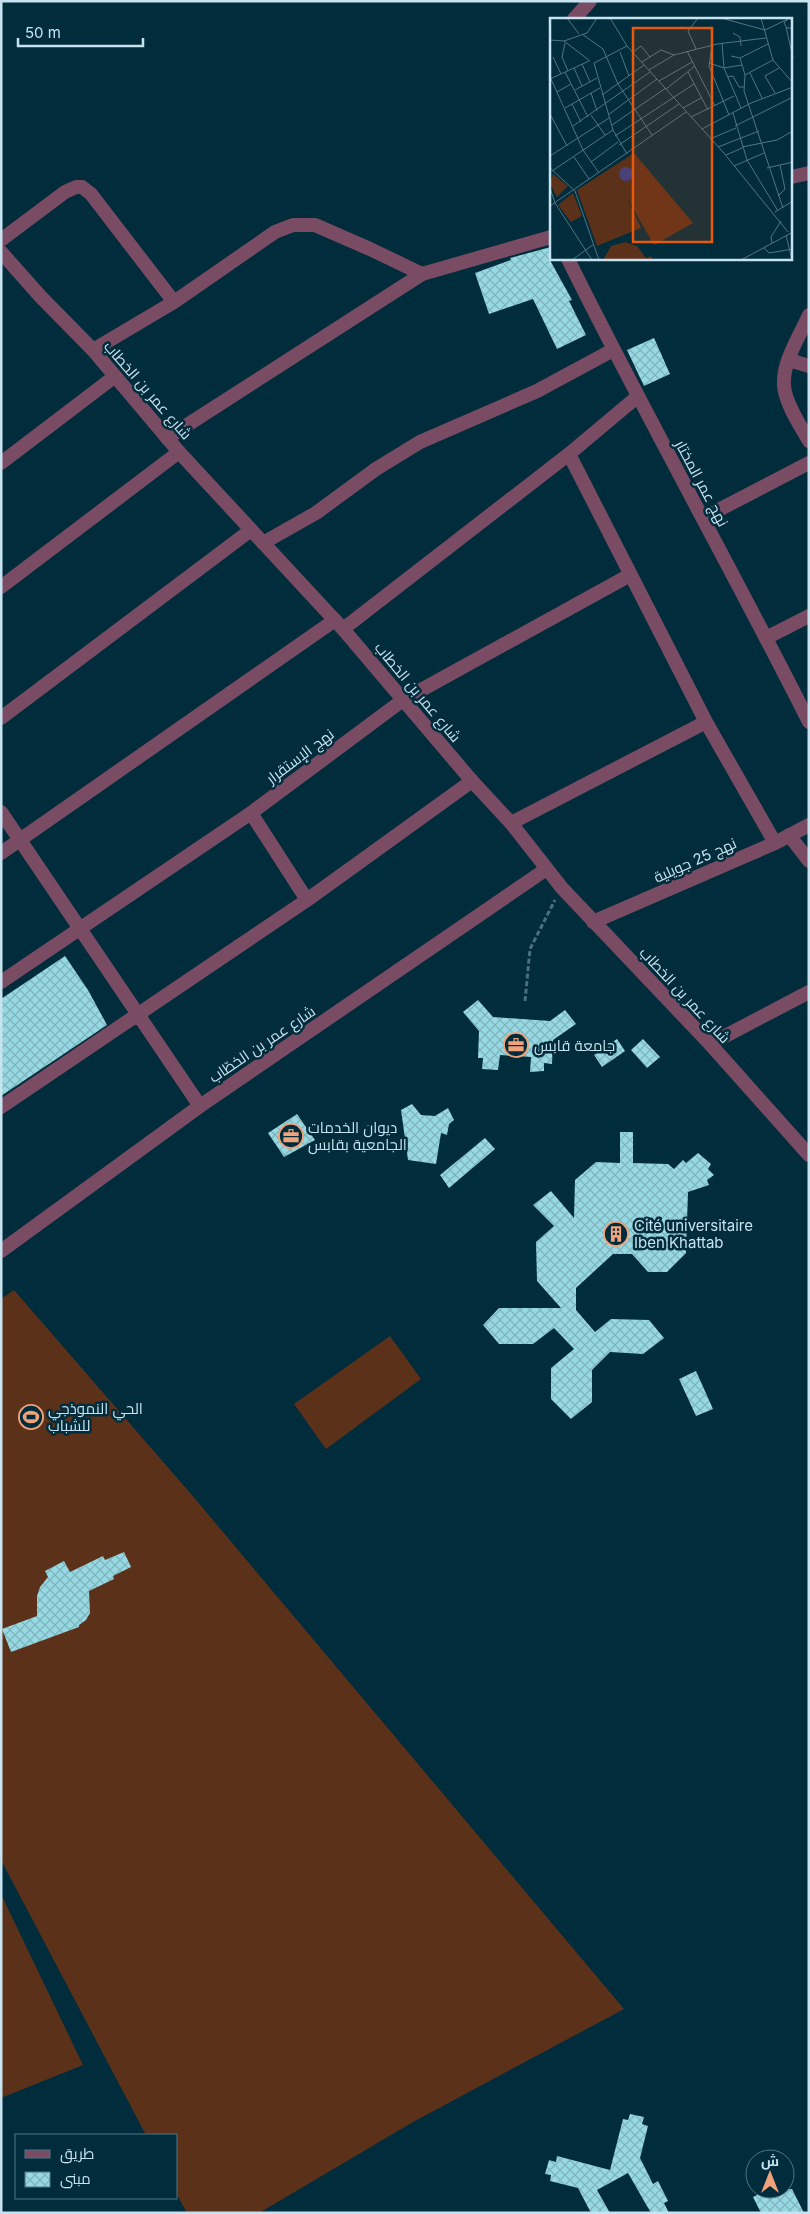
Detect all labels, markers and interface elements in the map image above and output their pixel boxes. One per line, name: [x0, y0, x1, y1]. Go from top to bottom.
scale bar: [18, 15, 142, 47]
inset map: [550, 18, 792, 260]
text: 50 m: [25, 23, 61, 42]
street label: شارع عمر بن الخطاب: [99, 337, 196, 445]
street label: نهج عمر المختار: [669, 436, 733, 531]
street label: شارع عمر بن الخطاب: [369, 638, 465, 747]
street label: نهج الإستقرار: [261, 724, 339, 790]
street label: نهج 25 جويلية: [651, 833, 740, 889]
street label: شارع عمر بن الخطاب: [634, 943, 734, 1048]
street label: شارع عمر بن الخطّاب: [205, 1001, 320, 1088]
office icon: جامعة قابس: [503, 1032, 529, 1058]
place label: جامعة قابس: [534, 1036, 615, 1056]
place label: ديوان الخدمات الجامعية بقابس: [308, 1118, 407, 1155]
office icon: ديوان الخدمات الجامعية بقابس: [278, 1123, 304, 1149]
place label: Cité universitaire Iben Khattab: [634, 1216, 753, 1252]
building icon: Cité universitaire Iben Khattab: [603, 1221, 629, 1247]
place label: الحي النموذجي للشباب: [48, 1399, 143, 1435]
sports icon: الحي النموذجي للشباب: [18, 1404, 44, 1430]
legend: [15, 2134, 178, 2199]
text: طريق: [60, 2144, 94, 2164]
north arrow: [745, 2149, 795, 2199]
text: ش: [761, 2152, 779, 2170]
text: مبنى: [60, 2169, 91, 2189]

